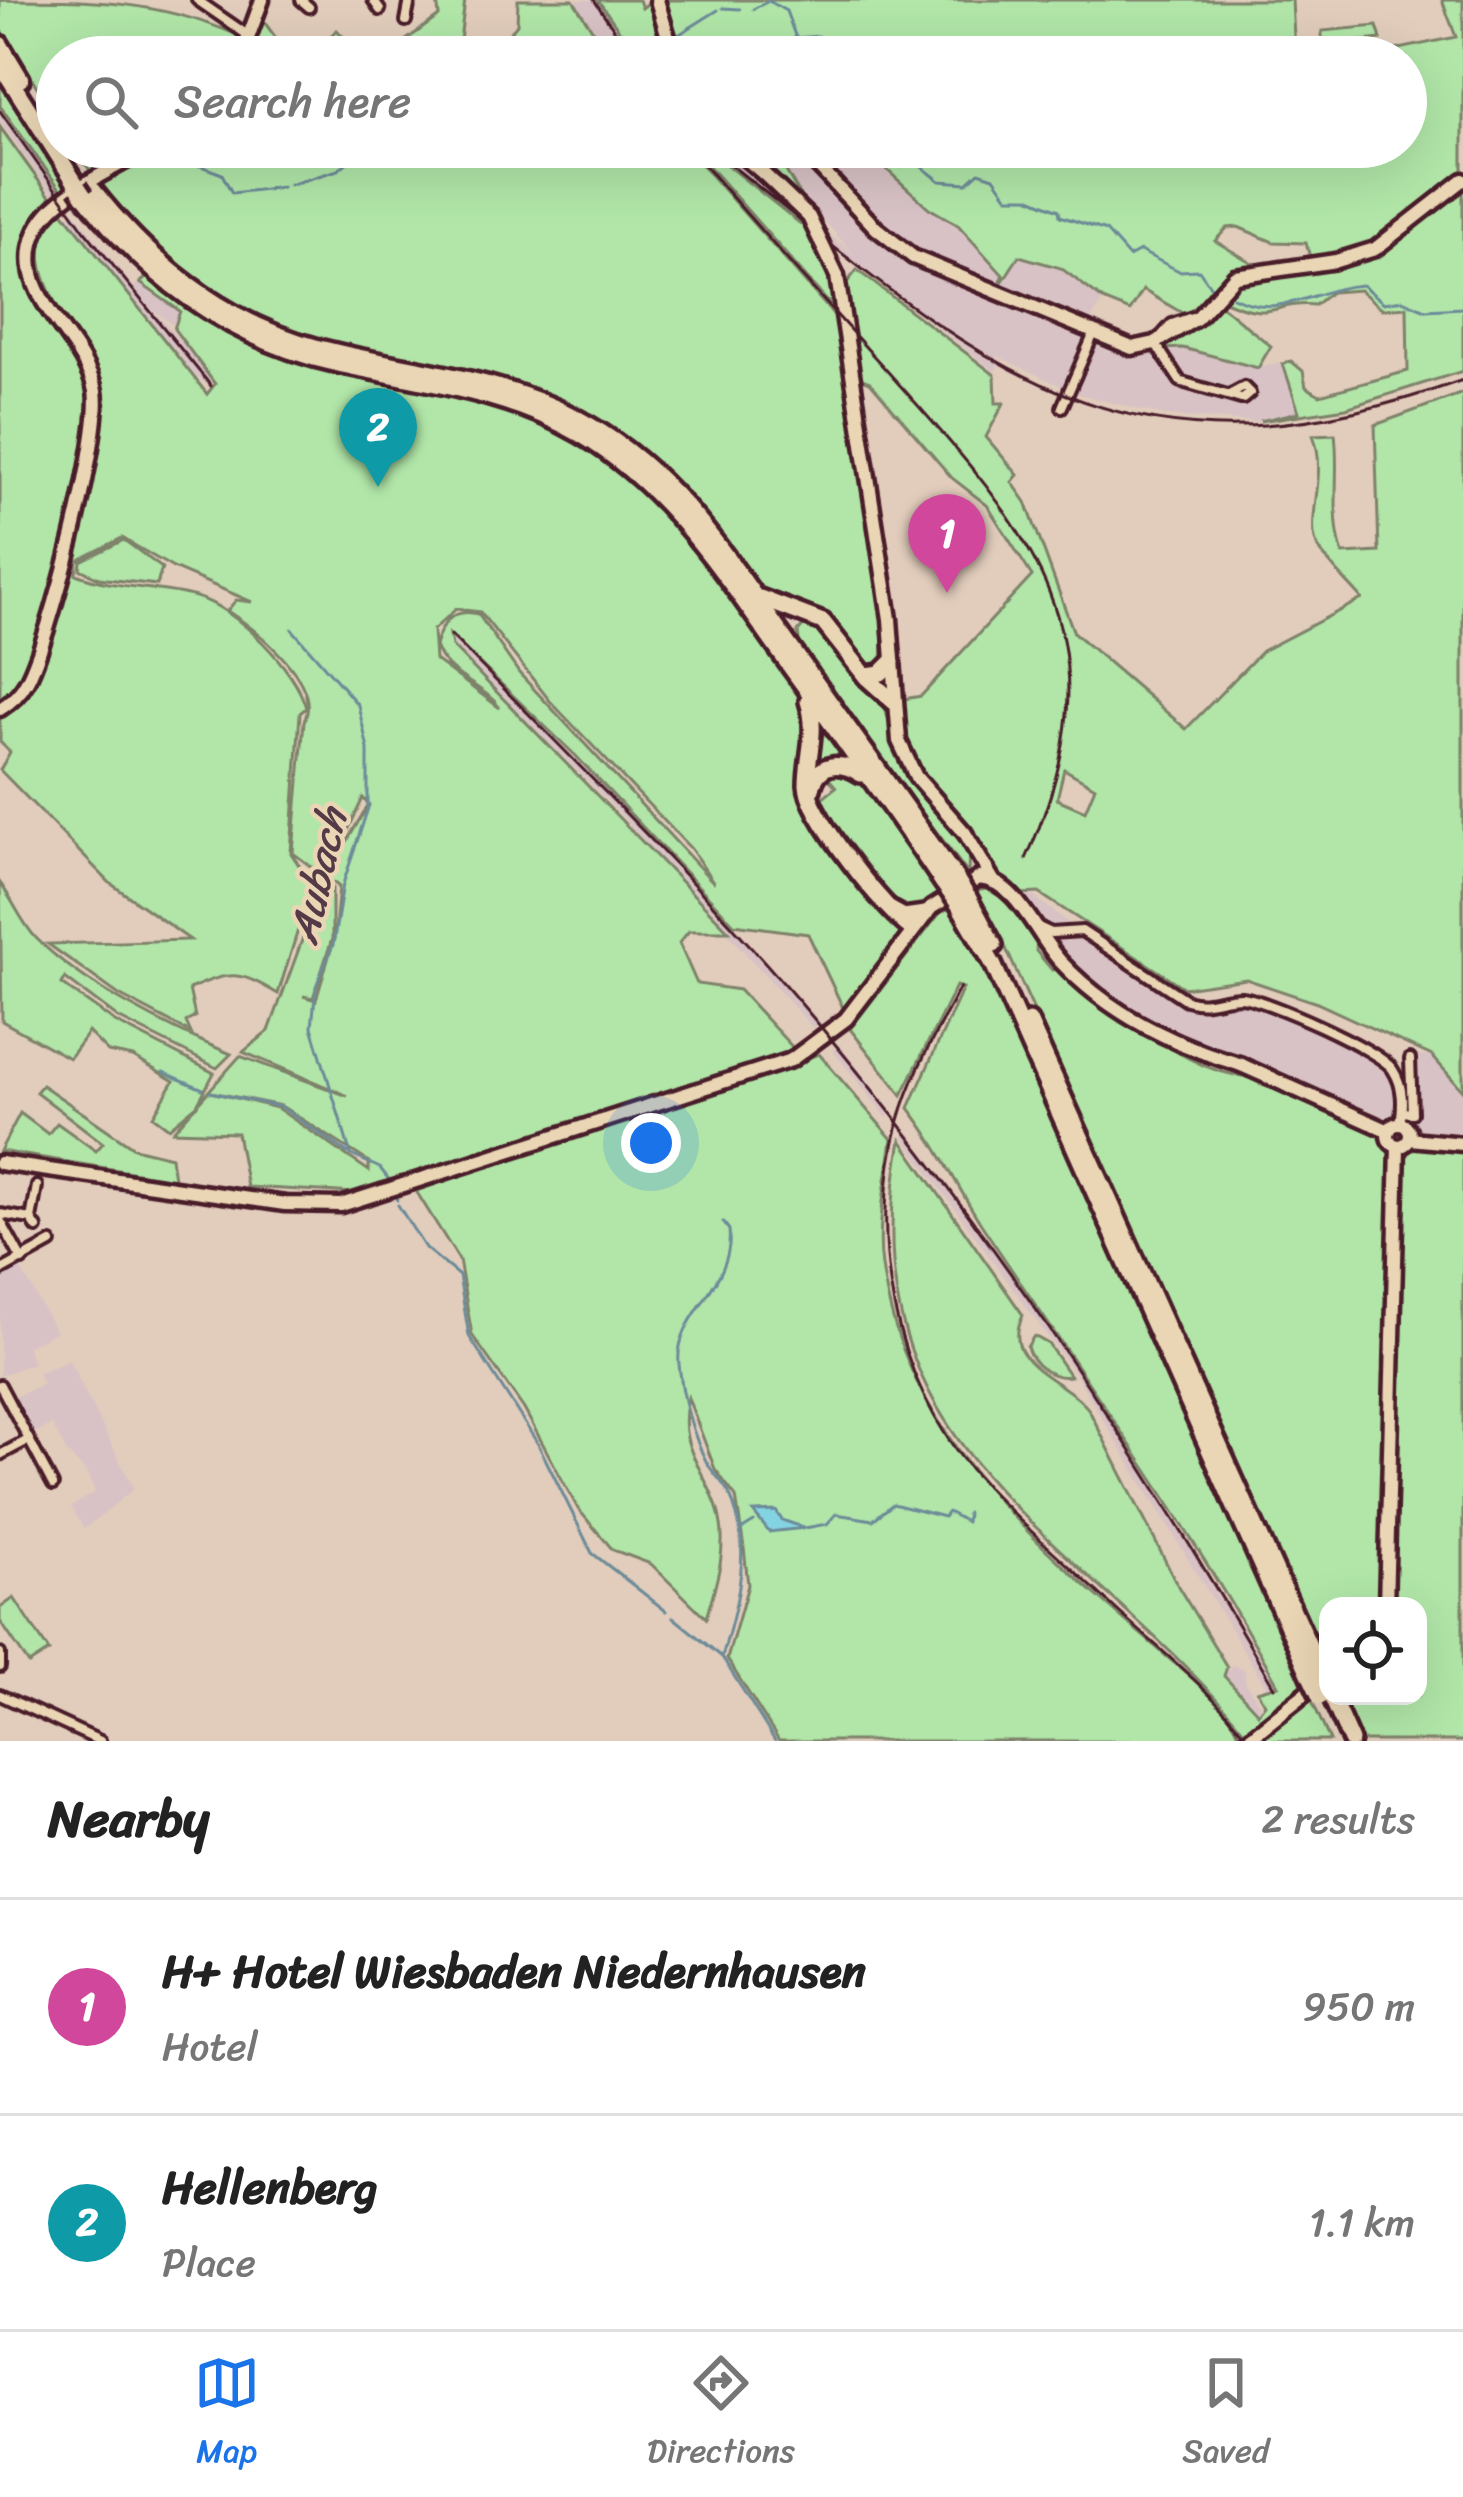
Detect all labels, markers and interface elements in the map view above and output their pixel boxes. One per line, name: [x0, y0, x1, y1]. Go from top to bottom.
search box: [36, 36, 1427, 168]
text: Search here: [174, 62, 411, 142]
icon: search: [78, 69, 144, 135]
pin: 2: [339, 388, 417, 487]
pin: 1: [908, 494, 986, 593]
water label: Aubach: [266, 797, 370, 952]
your location: [621, 1113, 681, 1173]
map controls: [1319, 1597, 1427, 1705]
button: locate: [1319, 1597, 1427, 1705]
text: Nearby: [48, 1774, 209, 1864]
text: 2 results: [1261, 1785, 1415, 1854]
text: H+ Hotel Wiesbaden Niedernhausen: [162, 1932, 866, 2012]
text: 1: [79, 1972, 95, 2041]
text: 950 m: [1302, 1972, 1415, 2041]
text: Hotel: [162, 2012, 258, 2081]
text: Hellenberg: [162, 2148, 378, 2228]
text: 2: [76, 2188, 98, 2257]
text: 1.1 km: [1309, 2188, 1415, 2257]
text: Place: [162, 2228, 256, 2297]
tab: Map: [194, 2350, 260, 2480]
tab: Directions: [647, 2350, 795, 2480]
tab: Saved: [1182, 2350, 1269, 2480]

